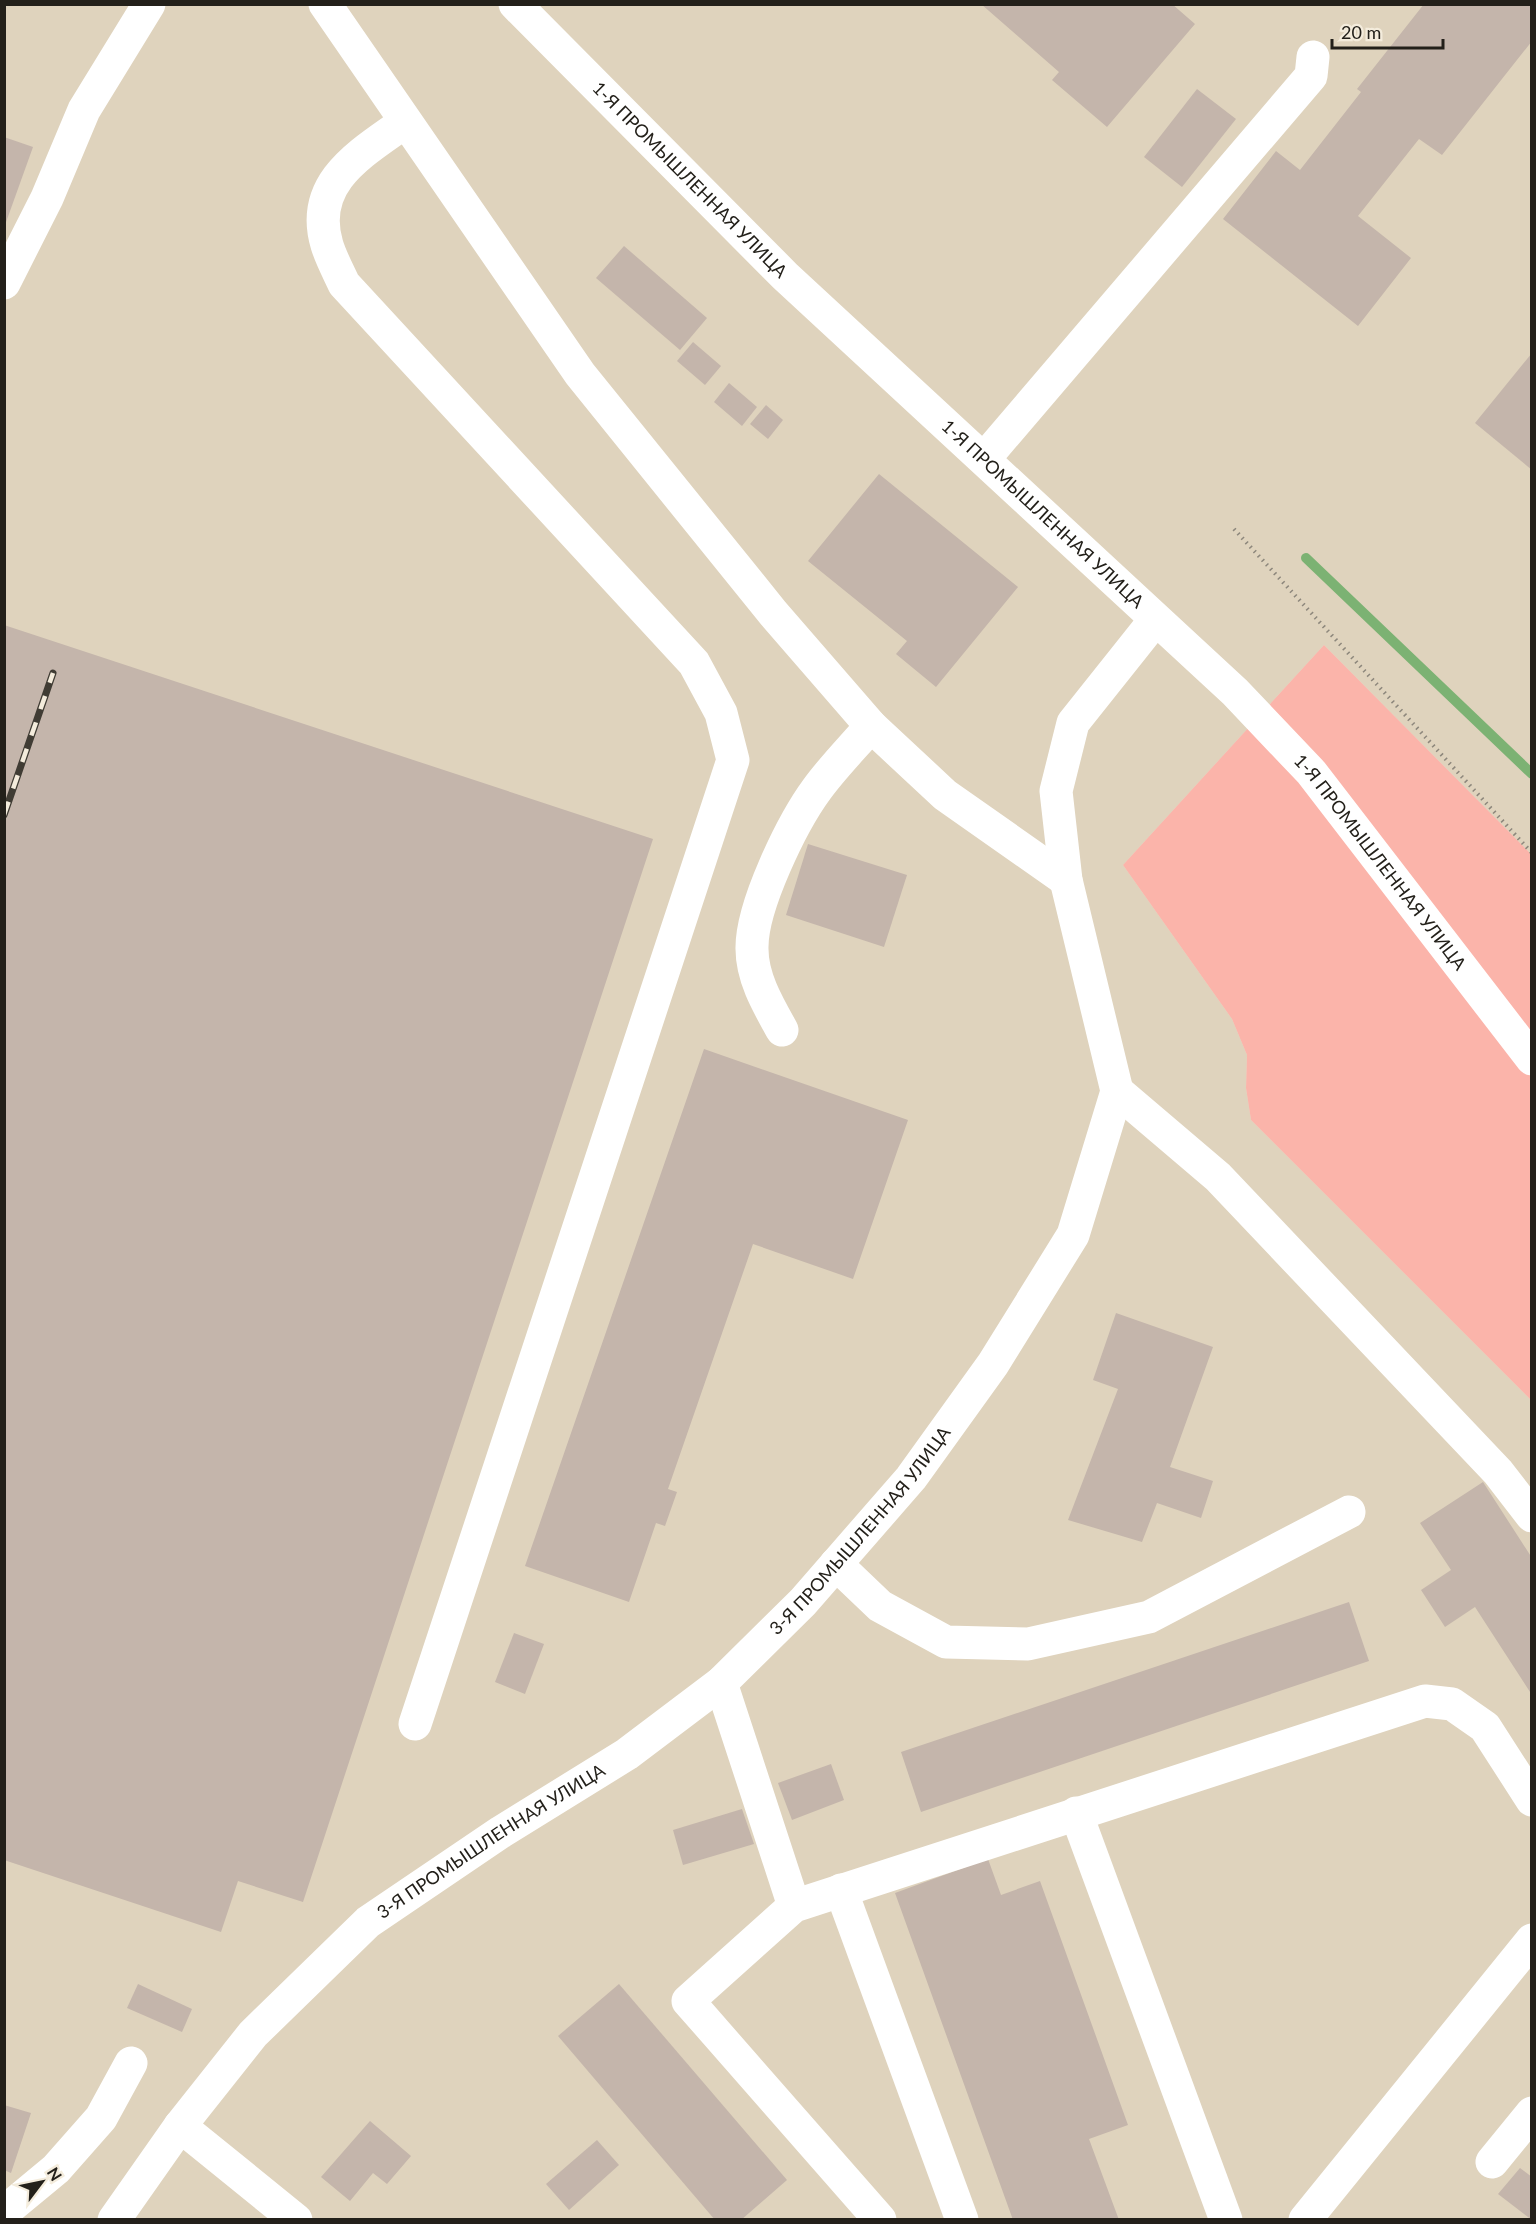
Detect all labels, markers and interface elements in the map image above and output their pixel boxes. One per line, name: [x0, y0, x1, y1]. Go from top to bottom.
scale bar: [1332, 12, 1443, 50]
text: 20 m: [1341, 21, 1381, 43]
street label: 1-Я ПРОМЫШЛЕННАЯ УЛИЦА: [588, 77, 793, 283]
street label: 1-Я ПРОМЫШЛЕННАЯ УЛИЦА: [938, 414, 1150, 613]
street label: 1-Я ПРОМЫШЛЕННАЯ УЛИЦА: [1290, 749, 1472, 975]
street label: 3-Я ПРОМЫШЛЕННАЯ УЛИЦА: [764, 1421, 955, 1639]
street label: 3-Я ПРОМЫШЛЕННАЯ УЛИЦА: [372, 1758, 609, 1923]
north arrow: [12, 2152, 72, 2212]
text: N: [44, 2164, 66, 2184]

